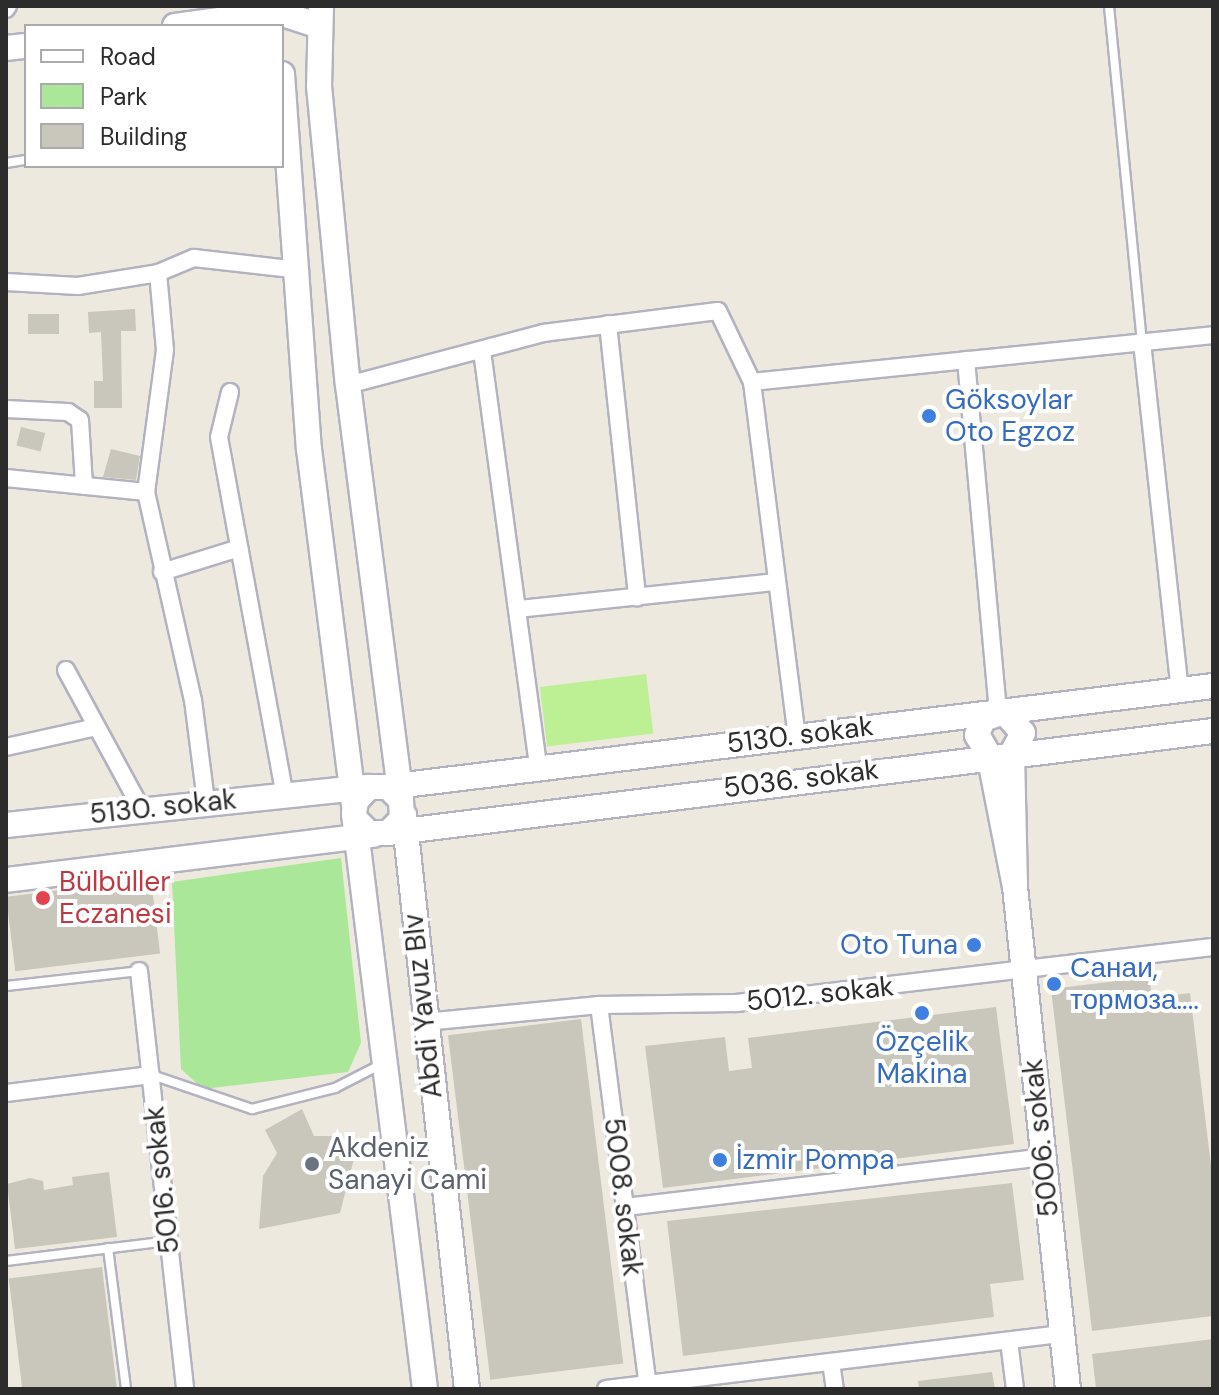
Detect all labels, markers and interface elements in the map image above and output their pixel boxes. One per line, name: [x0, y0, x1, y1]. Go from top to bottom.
legend: [24, 24, 284, 168]
text: Road: [100, 41, 156, 72]
text: Park: [100, 81, 147, 112]
text: Building: [100, 121, 187, 152]
place label: Göksoylar Oto Egzoz: [945, 383, 1075, 449]
marker: Göksoylar Oto Egzoz: [920, 407, 938, 425]
street label: 5130. sokak: [725, 709, 875, 761]
street label: 5036. sokak: [721, 753, 881, 805]
street label: 5130. sokak: [88, 783, 238, 831]
place label: Bülbüller Eczanesi: [59, 865, 172, 931]
marker: Bülbüller Eczanesi: [34, 889, 52, 907]
street label: Abdi Yavuz Blv: [397, 912, 449, 1100]
place label: Oto Tuna: [840, 928, 958, 962]
marker: Oto Tuna: [965, 936, 983, 954]
place label: Санаи, тормоза....: [1070, 951, 1199, 1017]
street label: 5012. sokak: [745, 970, 895, 1018]
marker: Санаи, тормоза....: [1045, 975, 1063, 993]
marker: Özçelik Makina: [913, 1004, 931, 1022]
place label: Özçelik Makina: [875, 1025, 969, 1091]
street label: 5006. sokak: [1016, 1057, 1066, 1219]
street label: 5016. sokak: [138, 1104, 186, 1256]
street label: 5008. sokak: [597, 1116, 649, 1278]
place label: Akdeniz Sanayi Cami: [328, 1131, 487, 1197]
place label: İzmir Pompa: [736, 1143, 895, 1177]
marker: İzmir Pompa: [711, 1151, 729, 1169]
marker: Akdeniz Sanayi Cami: [303, 1155, 321, 1173]

